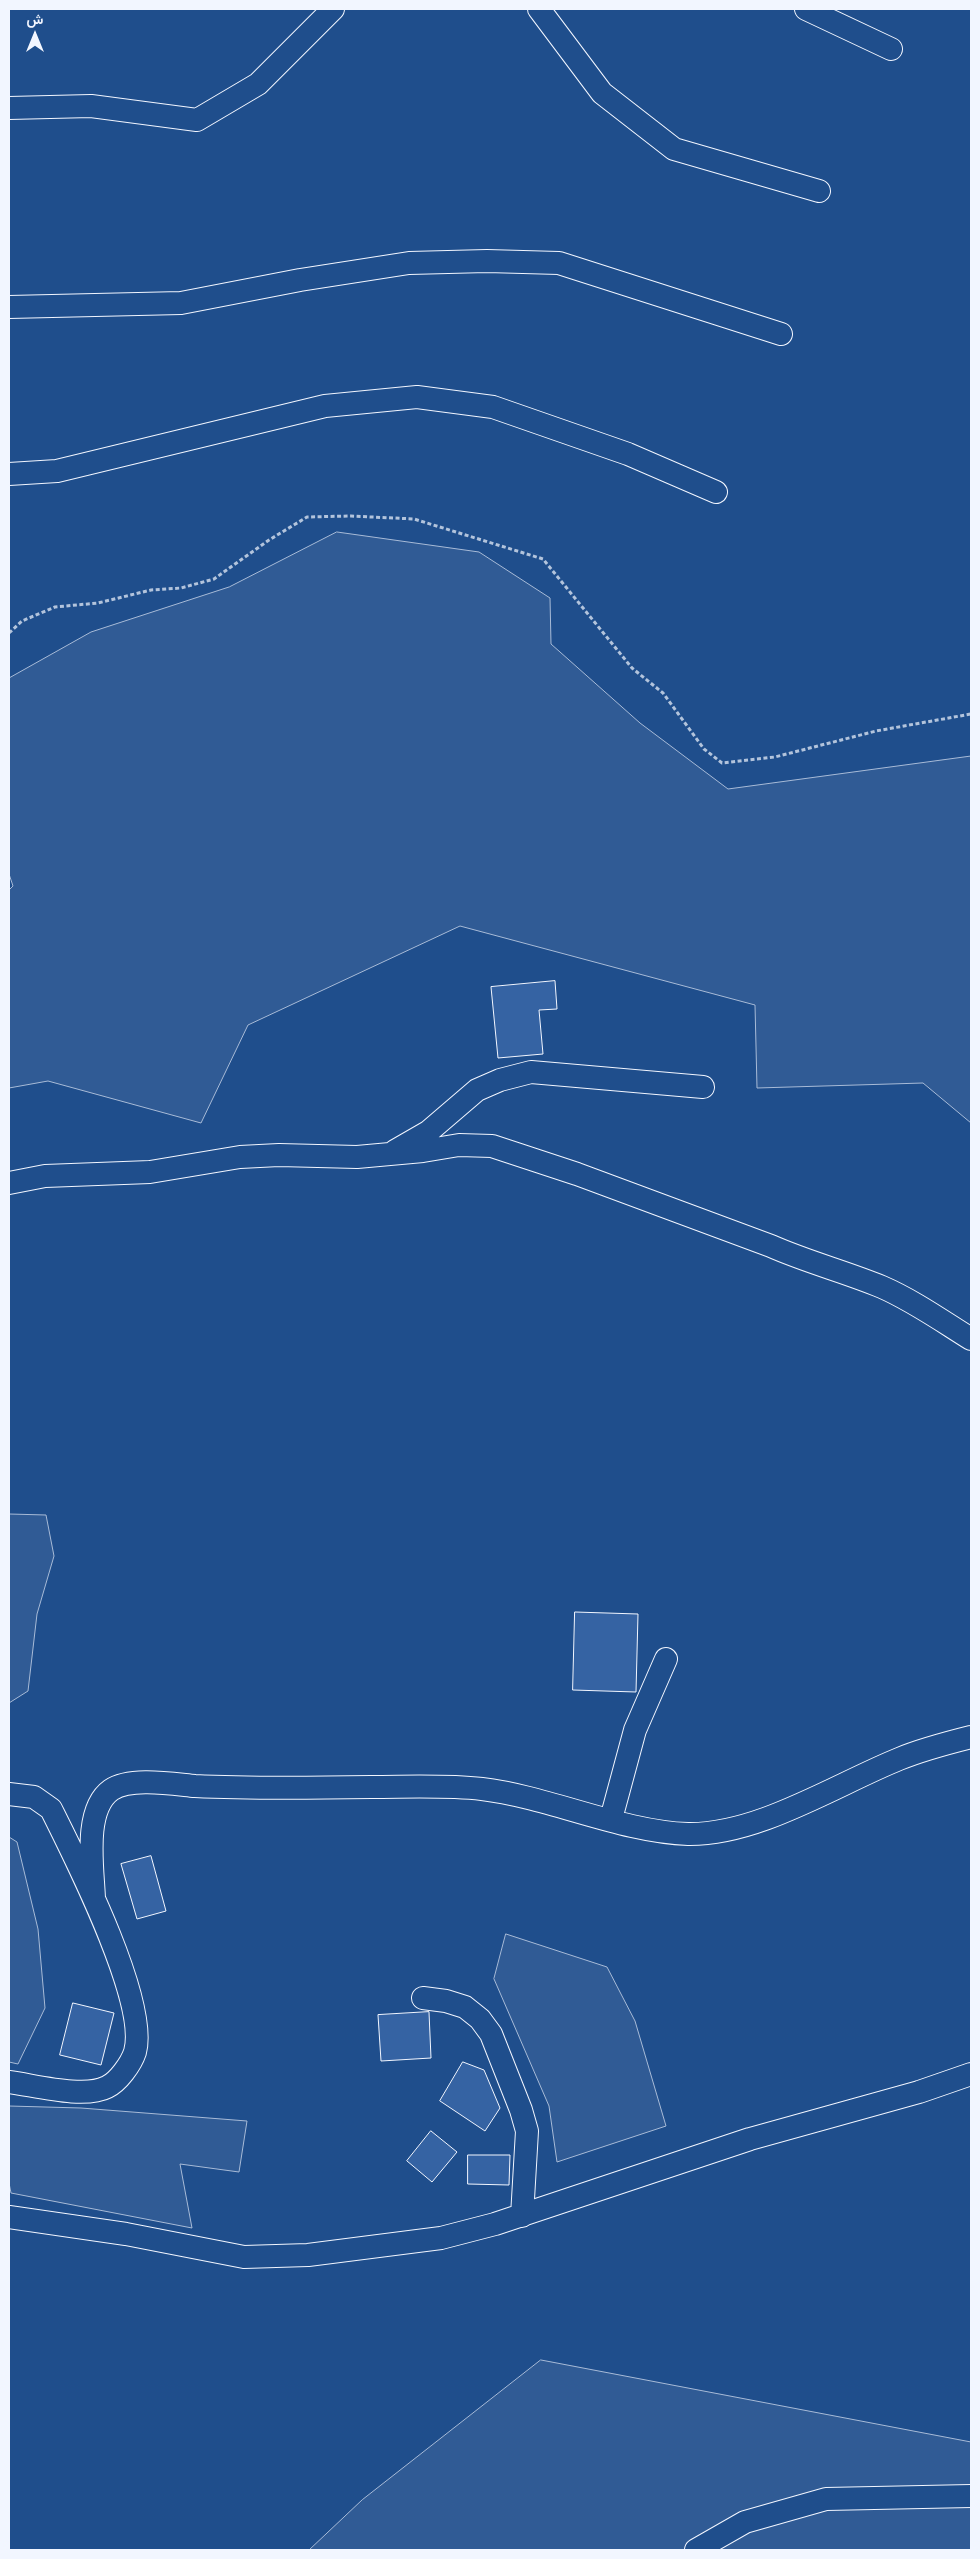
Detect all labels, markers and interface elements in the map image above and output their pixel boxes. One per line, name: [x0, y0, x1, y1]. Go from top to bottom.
north arrow: [10, 10, 60, 60]
text: ش: [27, 11, 43, 28]

